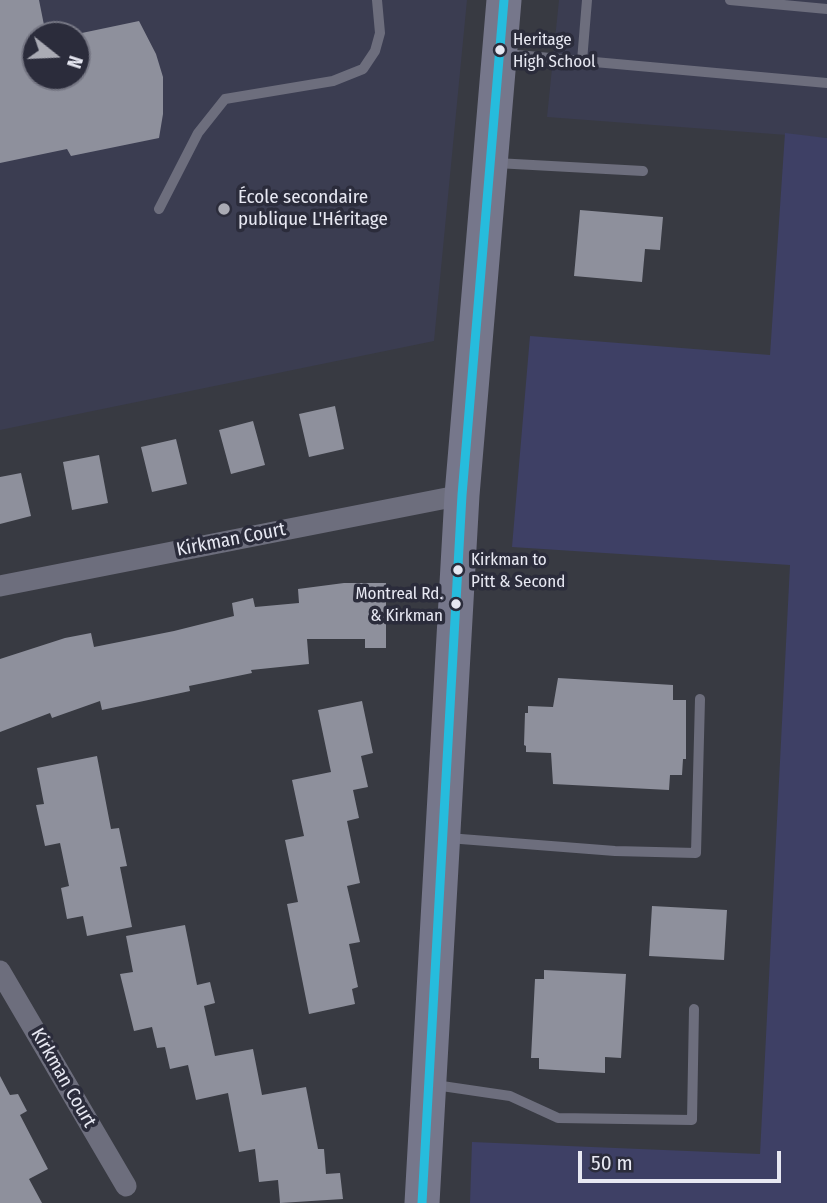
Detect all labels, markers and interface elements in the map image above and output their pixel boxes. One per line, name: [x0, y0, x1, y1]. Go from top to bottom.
north arrow: [21, 21, 91, 91]
place label: Heritage High School: [513, 30, 596, 70]
marker: Heritage High School: [493, 43, 507, 57]
text: N: [62, 53, 87, 71]
place label: École secondaire publique L'Héritage: [238, 187, 388, 231]
marker: École secondaire publique L'Héritage: [216, 201, 232, 217]
street label: Kirkman Court: [174, 518, 288, 562]
place label: Kirkman to Pitt & Second: [471, 550, 565, 590]
marker: Kirkman to Pitt & Second: [451, 563, 465, 577]
place label: Montreal Rd. & Kirkman: [355, 584, 443, 624]
marker: Montreal Rd. & Kirkman: [449, 597, 463, 611]
street label: Kirkman Court: [25, 1024, 101, 1132]
scale bar: [582, 1136, 785, 1180]
text: 50 m: [591, 1150, 633, 1176]

